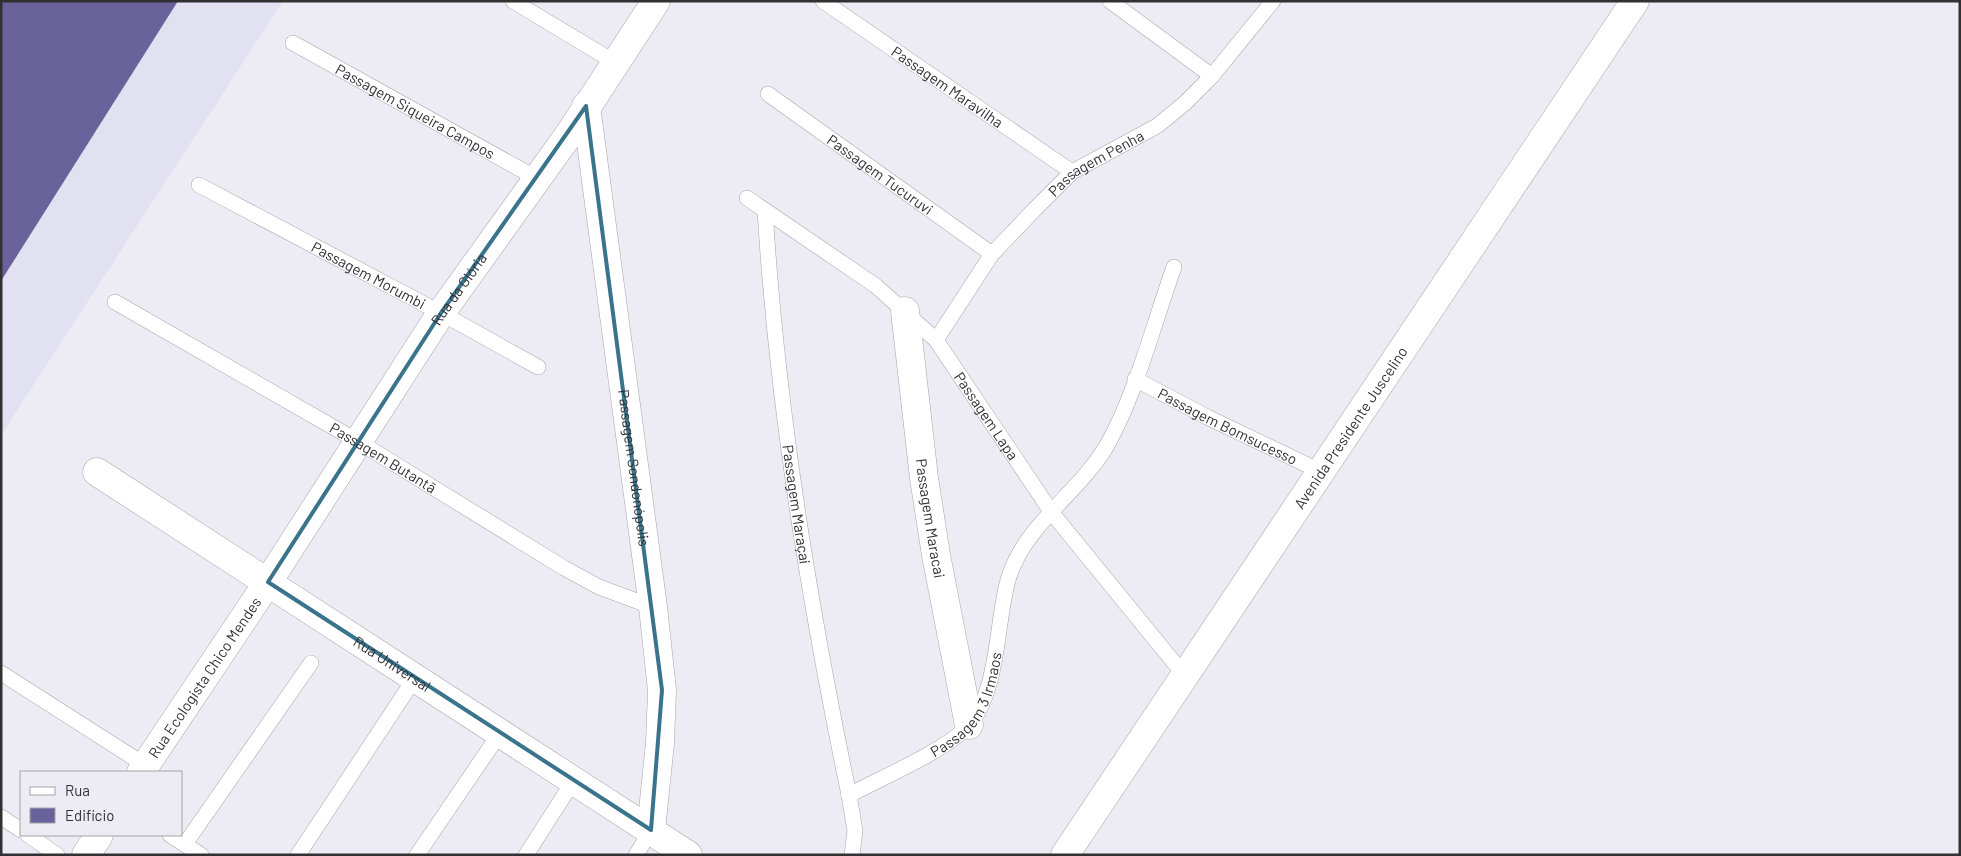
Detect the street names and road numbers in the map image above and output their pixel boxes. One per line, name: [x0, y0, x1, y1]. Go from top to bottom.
street label: Passagem Maravilha: [888, 42, 1007, 131]
street label: Passagem Siqueira Campos: [333, 60, 498, 162]
street label: Passagem Penha: [1044, 126, 1147, 200]
street label: Passagem Tucuruvi: [824, 130, 937, 218]
street label: Passagem Morumbi: [309, 237, 429, 312]
street label: Rua da Glória: [427, 249, 490, 328]
street label: Avenida Presidente Juscelino: [1290, 343, 1411, 512]
street label: Passagem Lapa: [951, 368, 1023, 463]
street label: Passagem Bomsucesso: [1155, 384, 1300, 468]
street label: Passagem Sondonópolis: [615, 388, 654, 547]
street label: Passagem Butantã: [327, 418, 440, 496]
street label: Passagem Maraçaí: [779, 444, 815, 565]
street label: Passagem Maracai: [913, 458, 949, 580]
street label: Rua Ecologista Chico Mendes: [144, 593, 265, 761]
street label: Rua Universal: [350, 632, 434, 695]
street label: Passagem 3 Irmaos: [927, 651, 1005, 760]

